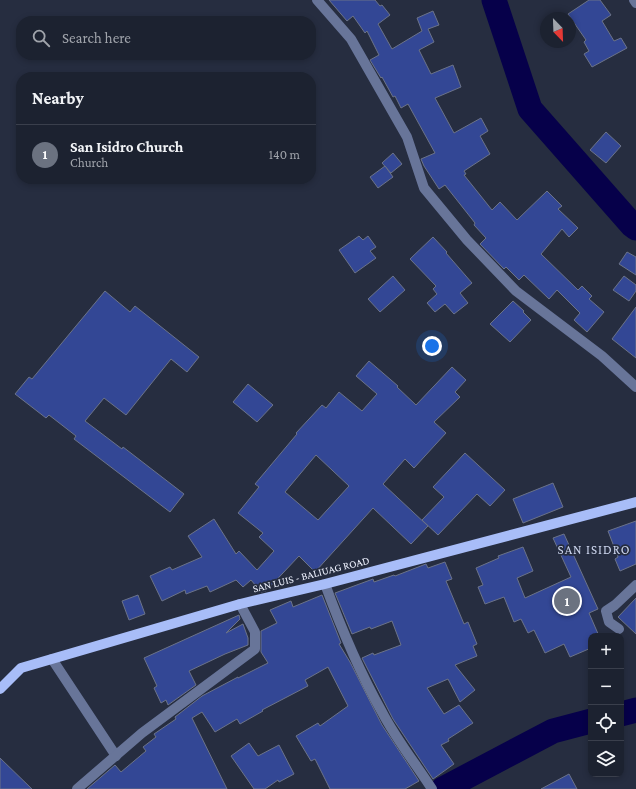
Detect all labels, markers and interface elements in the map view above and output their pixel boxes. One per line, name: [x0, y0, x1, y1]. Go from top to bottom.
north arrow: [540, 12, 576, 48]
search box: [16, 16, 316, 60]
icon: search: [30, 27, 52, 49]
text: Search here: [62, 30, 131, 46]
text: Nearby: [32, 89, 84, 108]
text: San Isidro Church: [70, 139, 183, 155]
text: 1: [43, 147, 47, 162]
text: 140 m: [269, 147, 300, 162]
text: Church: [70, 155, 108, 170]
your location: [422, 336, 442, 356]
district label: SAN ISIDRO: [558, 542, 630, 557]
street label: SAN LUIS - BALIUAG ROAD: [251, 554, 371, 594]
pin: 1: [554, 586, 580, 616]
map controls: [588, 633, 624, 777]
button: +: [588, 633, 624, 669]
button: −: [588, 669, 624, 705]
button: locate: [588, 705, 624, 741]
button: layers: [588, 741, 624, 777]

